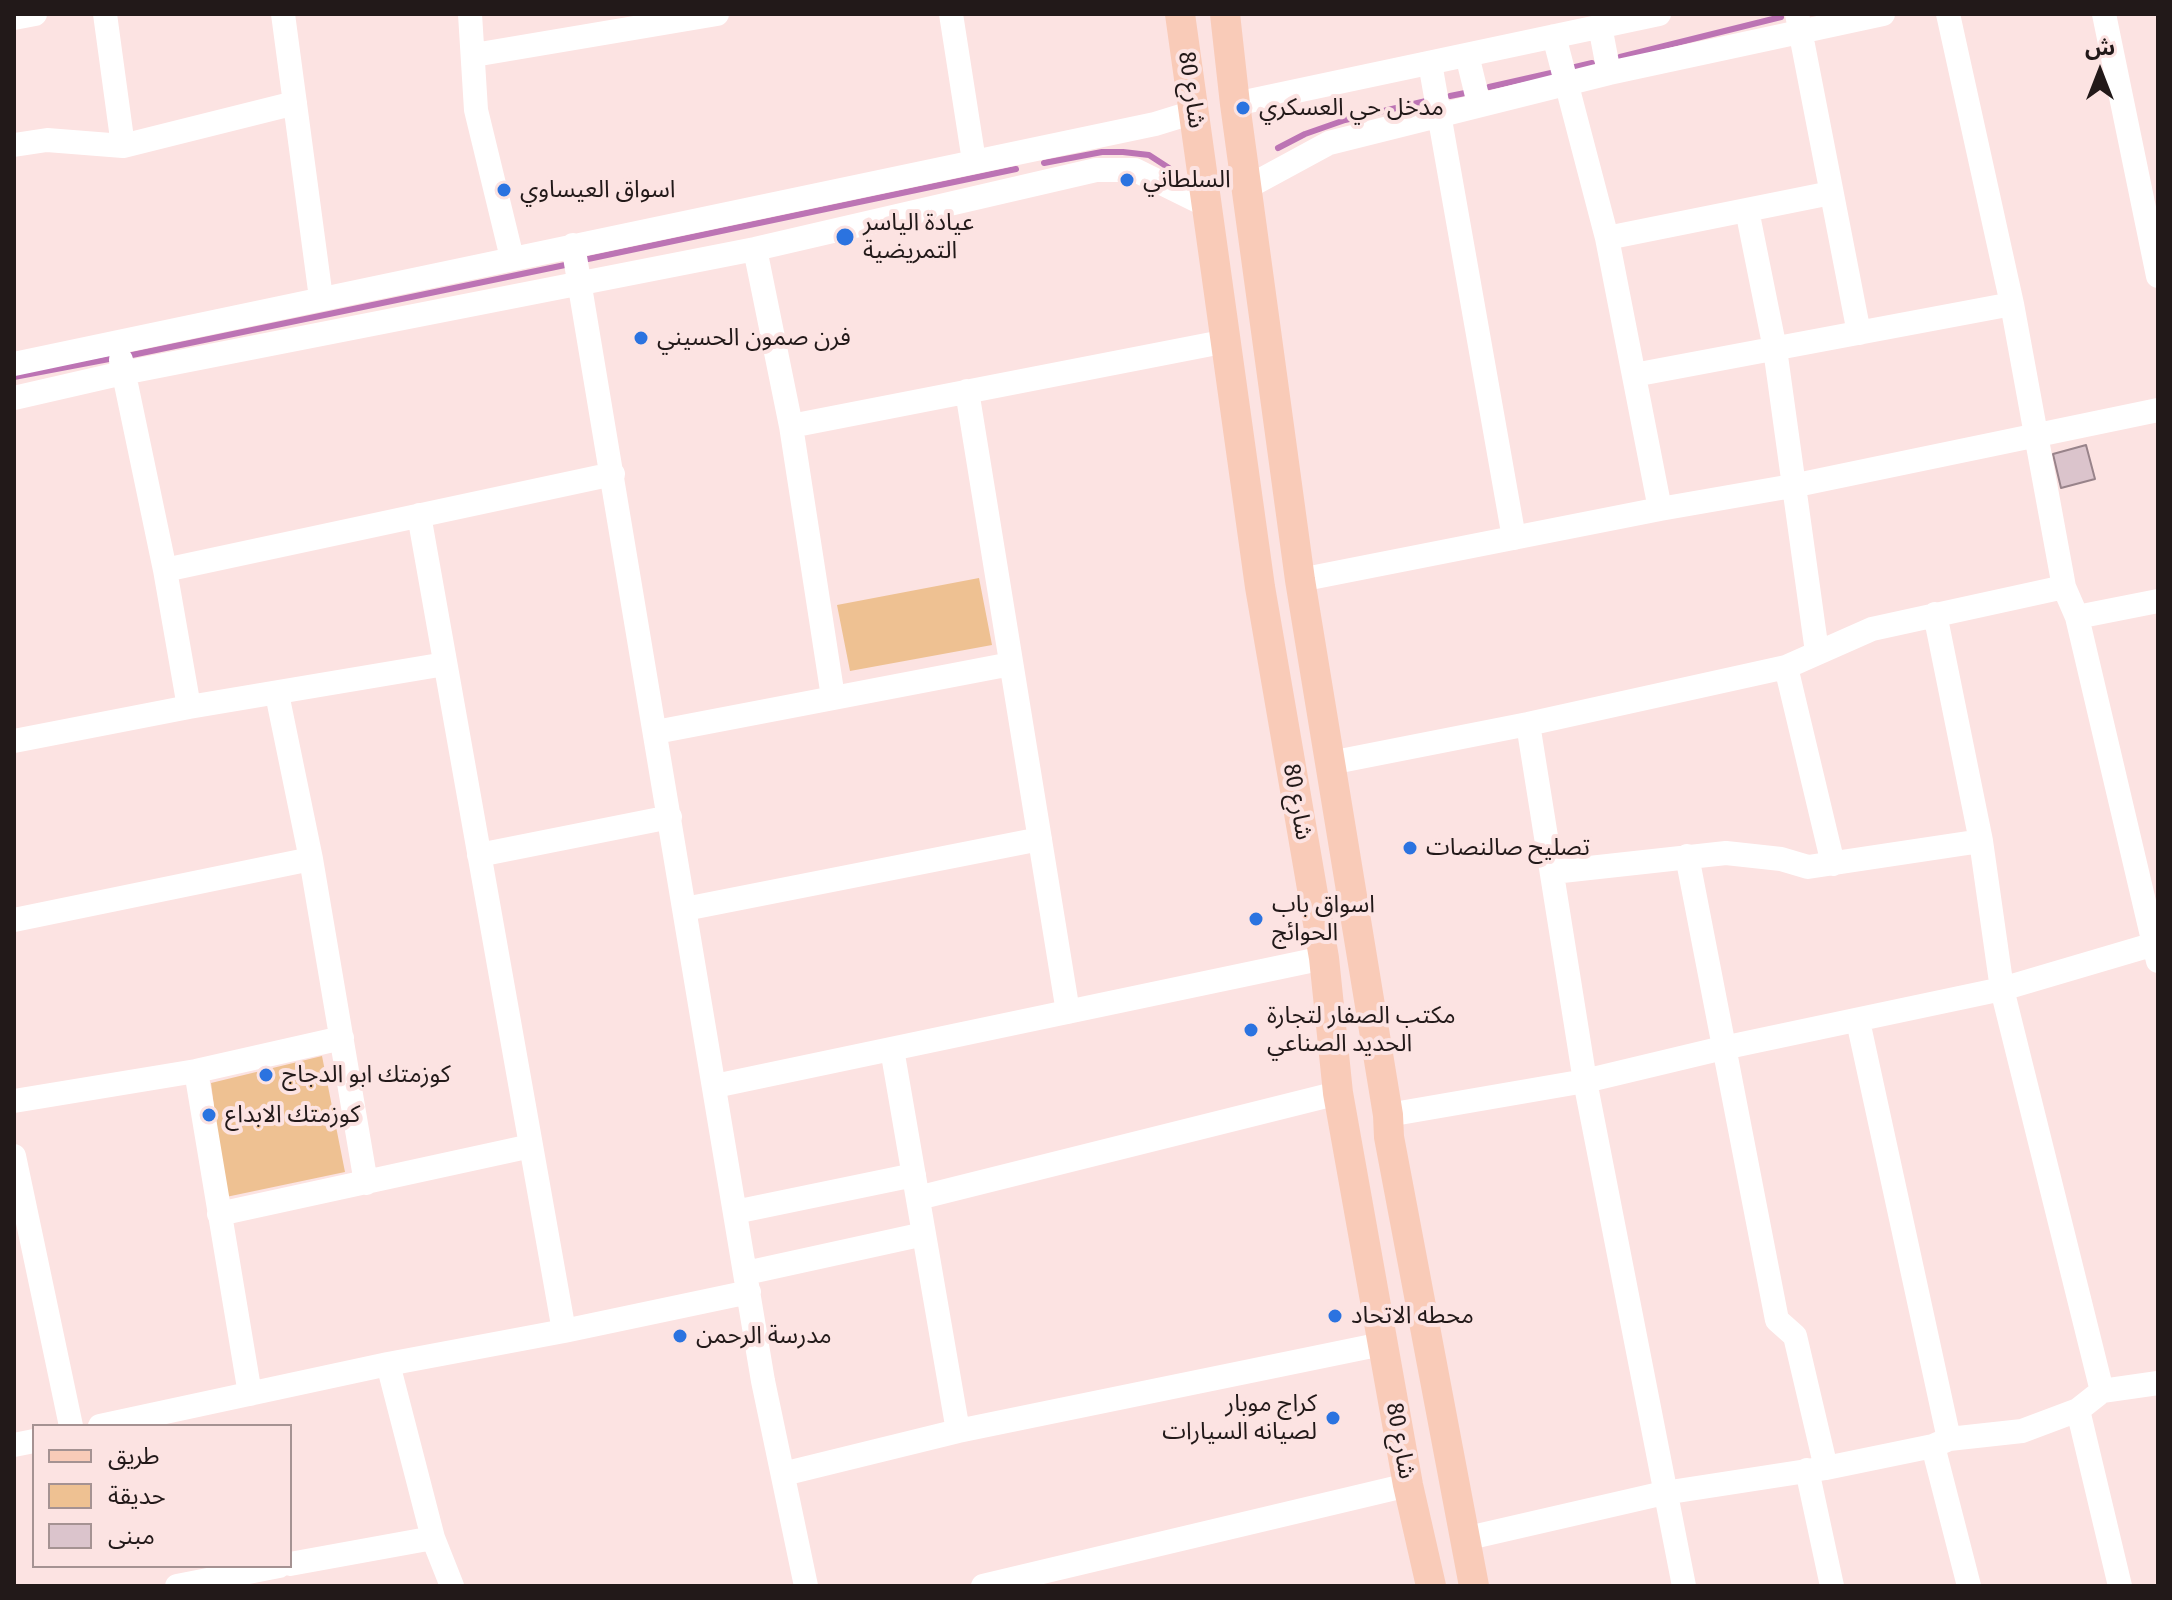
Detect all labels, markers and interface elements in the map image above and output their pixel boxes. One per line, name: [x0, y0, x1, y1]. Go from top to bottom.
north arrow: [2060, 32, 2140, 112]
text: ش: [2085, 34, 2115, 61]
street label: شارع 80: [1171, 50, 1211, 130]
place label: مدخل حي العسكري: [1259, 94, 1444, 122]
marker: مدخل حي العسكري: [1234, 99, 1252, 117]
place label: السلطاني: [1143, 166, 1231, 194]
marker: السلطاني: [1118, 171, 1136, 189]
place label: اسواق العيساوي: [520, 176, 676, 204]
marker: اسواق العيساوي: [495, 181, 513, 199]
place label: عيادة الياسر التمريضية: [863, 209, 974, 265]
marker: عيادة الياسر التمريضية: [834, 226, 856, 248]
place label: فرن صمون الحسيني: [657, 324, 851, 352]
marker: فرن صمون الحسيني: [632, 329, 650, 347]
street label: شارع 80: [1276, 762, 1318, 842]
place label: تصليح صالنصات: [1426, 834, 1590, 862]
marker: تصليح صالنصات: [1401, 839, 1419, 857]
place label: اسواق باب الحوائج: [1272, 891, 1375, 947]
marker: اسواق باب الحوائج: [1247, 910, 1265, 928]
place label: مكتب الصفار لتجارة الحديد الصناعي: [1267, 1002, 1456, 1058]
marker: مكتب الصفار لتجارة الحديد الصناعي: [1242, 1021, 1260, 1039]
place label: كوزمتك ابو الدجاج: [282, 1061, 451, 1089]
marker: كوزمتك ابو الدجاج: [257, 1066, 275, 1084]
place label: كوزمتك الابداع: [225, 1101, 360, 1129]
marker: كوزمتك الابداع: [200, 1106, 218, 1124]
place label: محطه الاتحاد: [1351, 1302, 1474, 1330]
marker: محطه الاتحاد: [1326, 1307, 1344, 1325]
place label: مدرسة الرحمن: [696, 1322, 832, 1350]
marker: مدرسة الرحمن: [671, 1327, 689, 1345]
place label: كراج موبار لصيانه السيارات: [1162, 1390, 1317, 1446]
street label: شارع 80: [1379, 1401, 1421, 1481]
marker: كراج موبار لصيانه السيارات: [1324, 1409, 1342, 1427]
legend: [32, 1424, 292, 1568]
text: طريق: [108, 1442, 160, 1470]
text: حديقة: [108, 1482, 166, 1510]
text: مبنى: [108, 1522, 155, 1550]

